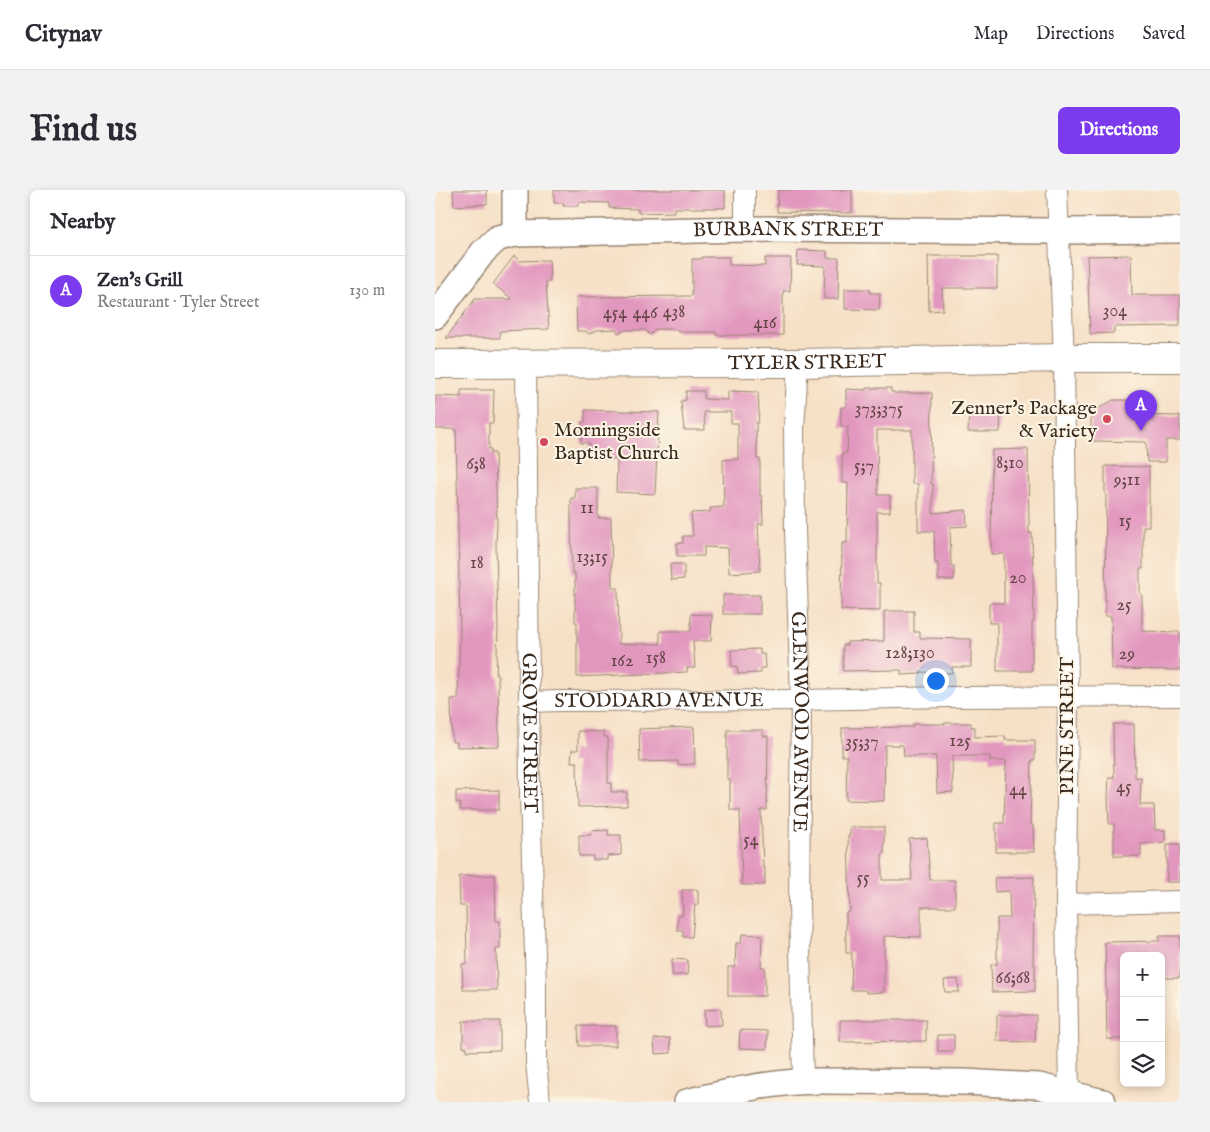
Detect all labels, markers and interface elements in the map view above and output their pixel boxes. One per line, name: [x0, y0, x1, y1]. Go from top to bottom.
text: Citynav: [25, 19, 102, 50]
text: Map: [974, 23, 1008, 46]
text: Directions: [1036, 23, 1114, 46]
text: Saved: [1142, 23, 1185, 46]
button: Directions: [1058, 107, 1180, 154]
text: Find us: [30, 108, 137, 153]
text: Nearby: [50, 209, 115, 236]
street label: BURBANK STREET: [693, 216, 884, 243]
text: Zen's Grill: [97, 269, 183, 293]
text: A: [61, 281, 71, 301]
text: 130 m: [349, 281, 385, 301]
text: Restaurant · Tyler Street: [97, 293, 259, 313]
house number: 304: [1103, 300, 1127, 323]
house number: 438: [663, 301, 685, 324]
house number: 454: [603, 302, 627, 325]
house number: 446: [632, 302, 658, 325]
house number: 416: [753, 312, 777, 335]
street label: TYLER STREET: [728, 349, 887, 376]
pin: A: [1125, 390, 1157, 431]
place label: Zenner's Package & Variety: [951, 396, 1097, 444]
house number: 373;375: [855, 398, 904, 421]
marker: Zenner's Package & Variety: [1101, 413, 1113, 425]
place label: Morningside Baptist Church: [554, 418, 679, 466]
marker: Morningside Baptist Church: [538, 436, 550, 448]
house number: 8;10: [996, 452, 1024, 475]
house number: 6;8: [466, 453, 486, 476]
house number: 5;7: [854, 455, 874, 478]
house number: 9;11: [1113, 469, 1140, 492]
house number: 11: [580, 497, 594, 520]
house number: 15: [1118, 510, 1132, 533]
house number: 13;15: [576, 546, 608, 569]
house number: 18: [470, 552, 484, 575]
house number: 20: [1009, 567, 1027, 590]
house number: 25: [1117, 594, 1132, 617]
street label: GLENWOOD AVENUE: [785, 611, 814, 833]
house number: 128;130: [885, 642, 935, 665]
house number: 29: [1119, 643, 1135, 666]
house number: 158: [646, 647, 666, 670]
house number: 162: [611, 650, 633, 673]
street label: GROVE STREET: [516, 653, 543, 814]
street label: PINE STREET: [1055, 657, 1080, 795]
your location: [923, 668, 949, 694]
street label: STODDARD AVENUE: [554, 688, 764, 714]
house number: 125: [949, 730, 971, 753]
house number: 35;37: [845, 731, 879, 754]
house number: 45: [1116, 776, 1132, 799]
house number: 44: [1009, 779, 1027, 802]
house number: 54: [743, 829, 759, 852]
house number: 55: [856, 867, 870, 890]
map controls: [1120, 952, 1165, 1087]
button: +: [1120, 952, 1165, 997]
house number: 66;68: [996, 967, 1030, 990]
button: −: [1120, 997, 1165, 1042]
button: layers: [1120, 1042, 1165, 1087]

